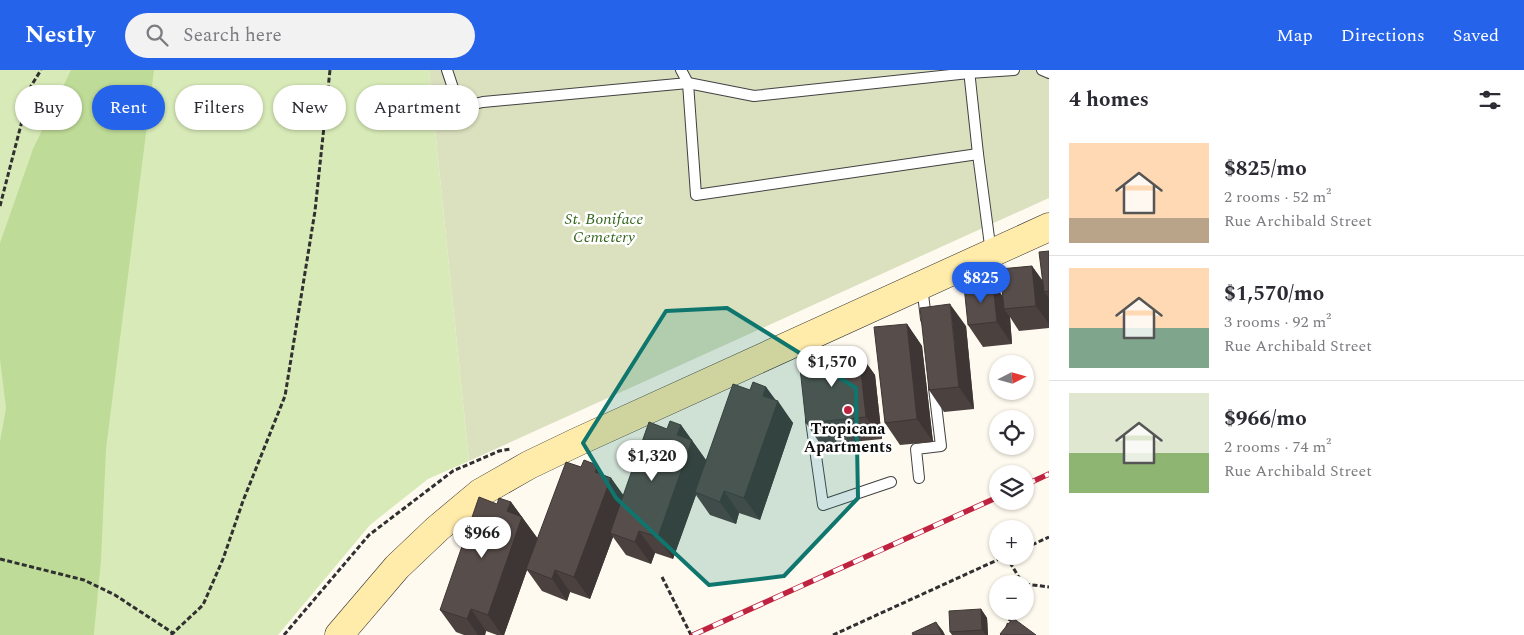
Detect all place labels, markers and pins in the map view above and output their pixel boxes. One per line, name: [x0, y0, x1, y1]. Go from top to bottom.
pin: $825: [951, 262, 1011, 304]
pin: $1,570: [791, 346, 873, 388]
marker: Tropicana Apartments: [842, 404, 854, 416]
place label: Tropicana Apartments: [804, 417, 892, 459]
pin: $1,320: [611, 440, 693, 482]
pin: $966: [452, 516, 512, 559]

